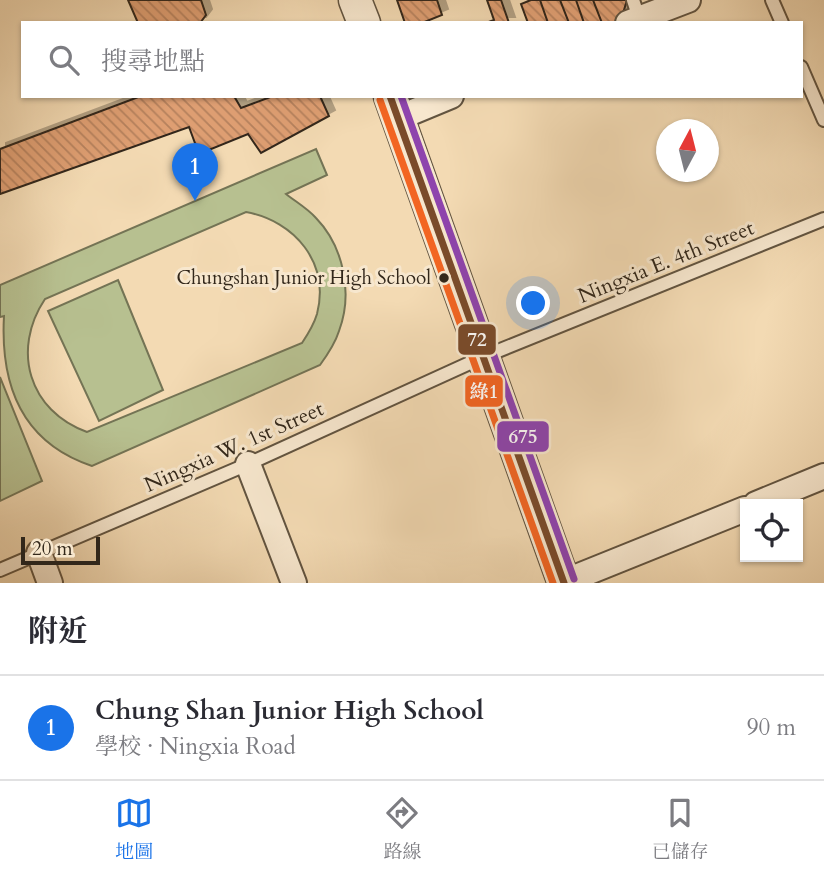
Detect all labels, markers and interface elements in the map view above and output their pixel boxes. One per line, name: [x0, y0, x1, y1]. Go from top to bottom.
search box: [21, 21, 803, 98]
icon: search: [45, 41, 83, 79]
text: 搜尋地點: [101, 44, 205, 79]
north arrow: [656, 119, 719, 182]
pin: 1: [172, 143, 218, 201]
street label: Ningxia E. 4th Street: [574, 213, 759, 311]
place label: Chungshan Junior High School: [177, 265, 431, 291]
marker: Chungshan Junior High School: [437, 271, 451, 285]
your location: [516, 286, 550, 320]
line badge: 72: [457, 323, 497, 356]
text: 72: [467, 327, 487, 353]
line badge: 綠1: [464, 374, 504, 408]
text: 綠1: [470, 379, 498, 405]
street label: Ningxia W. 1st Street: [140, 394, 329, 500]
line badge: 675: [496, 420, 550, 453]
text: 675: [508, 424, 538, 450]
map controls: [740, 499, 803, 562]
button: locate: [740, 499, 803, 562]
scale bar: [21, 534, 100, 566]
text: 20 m: [32, 536, 73, 562]
text: 附近: [28, 611, 88, 652]
text: Chung Shan Junior High School: [95, 693, 484, 728]
text: 1: [45, 712, 57, 743]
text: 90 m: [747, 712, 796, 743]
text: 學校 · Ningxia Road: [95, 731, 296, 762]
tab: 地圖: [115, 794, 153, 865]
tab: 路線: [383, 794, 422, 865]
tab: 已儲存: [652, 794, 709, 865]

